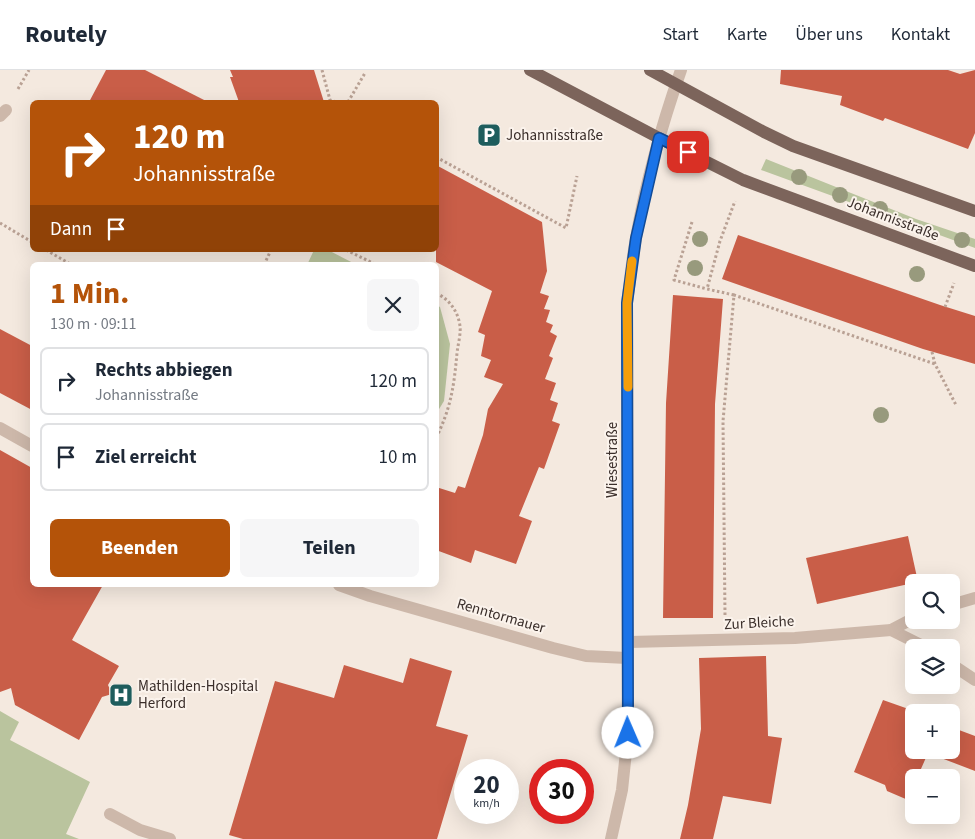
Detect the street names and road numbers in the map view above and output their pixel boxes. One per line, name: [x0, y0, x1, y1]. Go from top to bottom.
street label: Johannisstraße: [844, 192, 942, 246]
street label: Wiesestraße: [602, 422, 623, 498]
street label: Renntormauer: [454, 593, 549, 639]
street label: Zur Bleiche: [723, 611, 795, 635]

